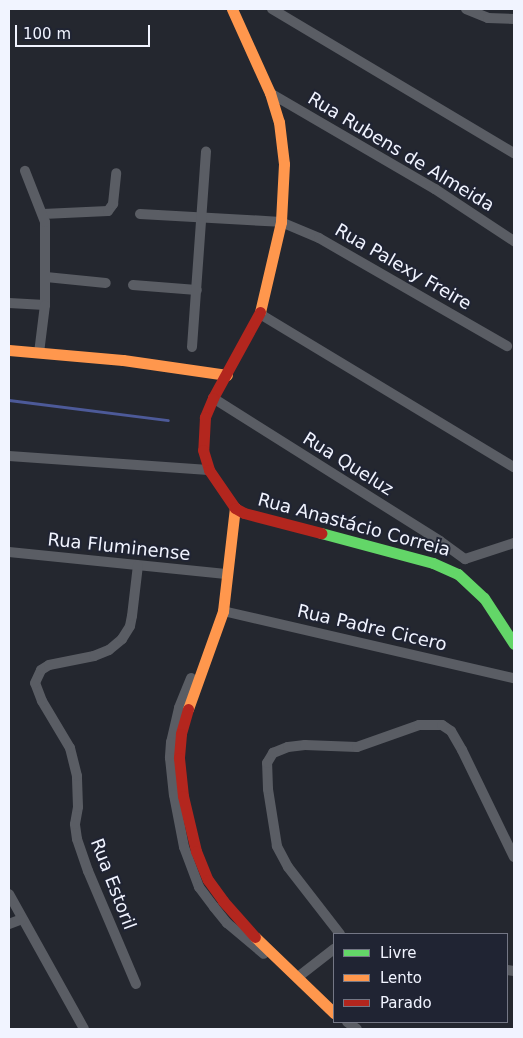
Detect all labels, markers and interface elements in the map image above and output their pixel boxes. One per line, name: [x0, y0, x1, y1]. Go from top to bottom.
scale bar: [18, 15, 152, 47]
text: 100 m: [23, 25, 71, 43]
street label: Rua Rubens de Almeida: [304, 88, 498, 216]
street label: Rua Palexy Freire: [331, 219, 475, 315]
street label: Rua Queluz: [299, 428, 397, 500]
street label: Rua Anastácio Correia: [255, 489, 453, 561]
street label: Rua Fluminense: [47, 529, 191, 565]
street label: Rua Padre Cicero: [295, 600, 449, 656]
street label: Rua Estoril: [86, 835, 140, 933]
legend: [333, 933, 508, 1023]
text: Livre: [380, 944, 416, 962]
text: Lento: [380, 969, 422, 987]
text: Parado: [380, 994, 432, 1012]

